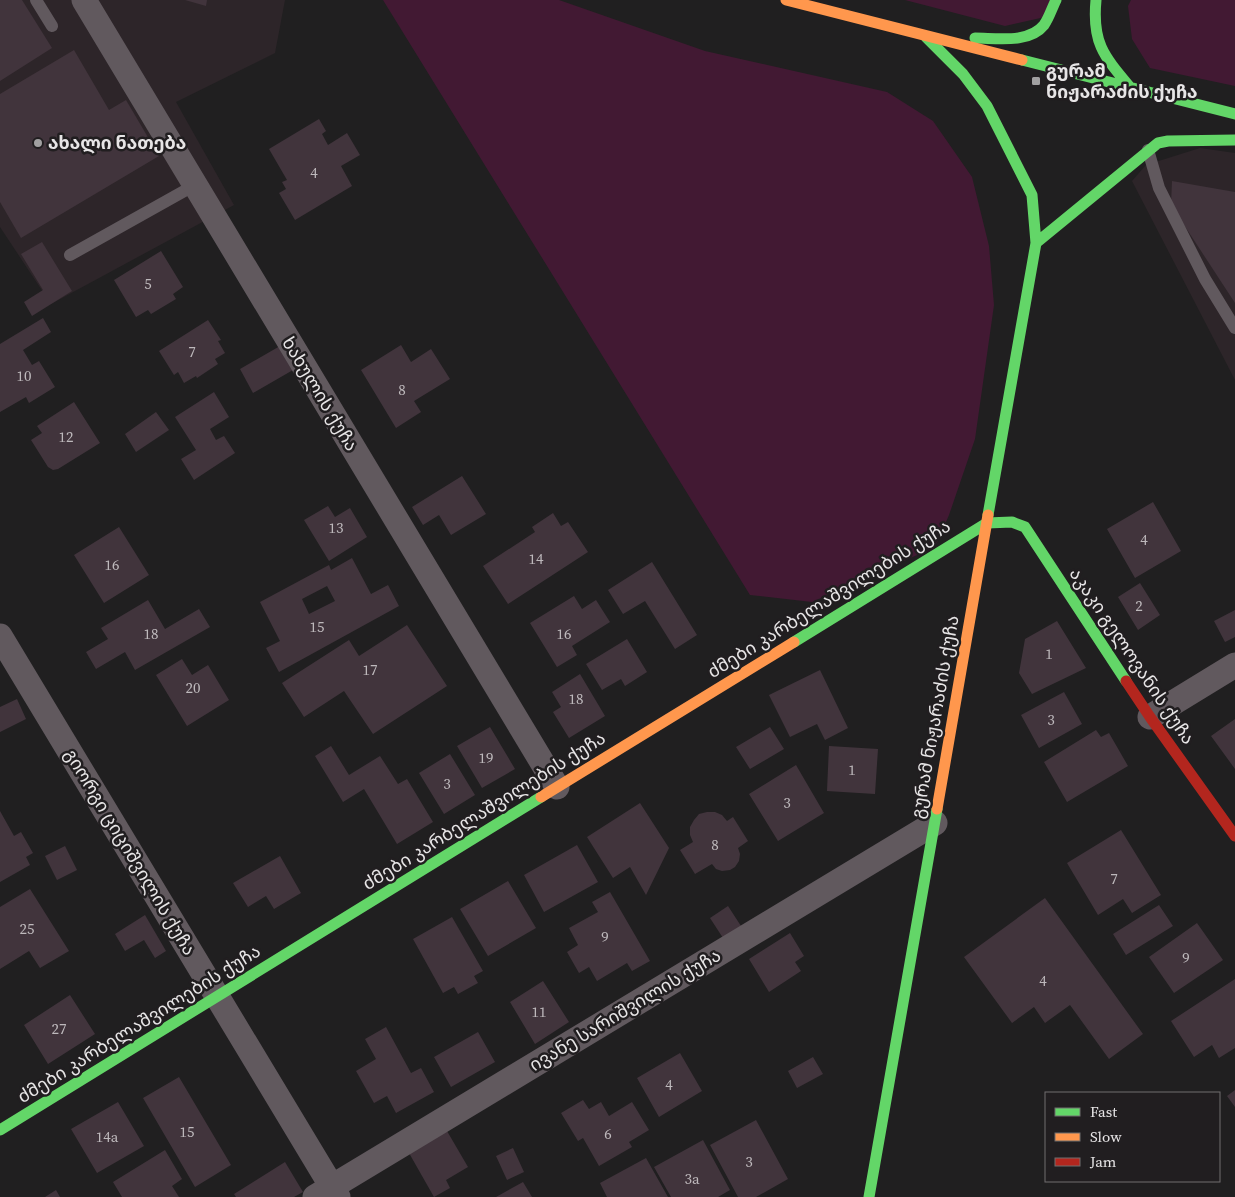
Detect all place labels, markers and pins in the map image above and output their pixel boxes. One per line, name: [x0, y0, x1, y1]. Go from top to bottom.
place label: გურამ ნიჟარაძის ქუჩა: [1046, 58, 1198, 104]
marker: გურამ ნიჟარაძის ქუჩა: [1030, 75, 1042, 87]
place label: ახალი ნათება: [48, 130, 186, 155]
marker: ახალი ნათება: [32, 137, 44, 149]

